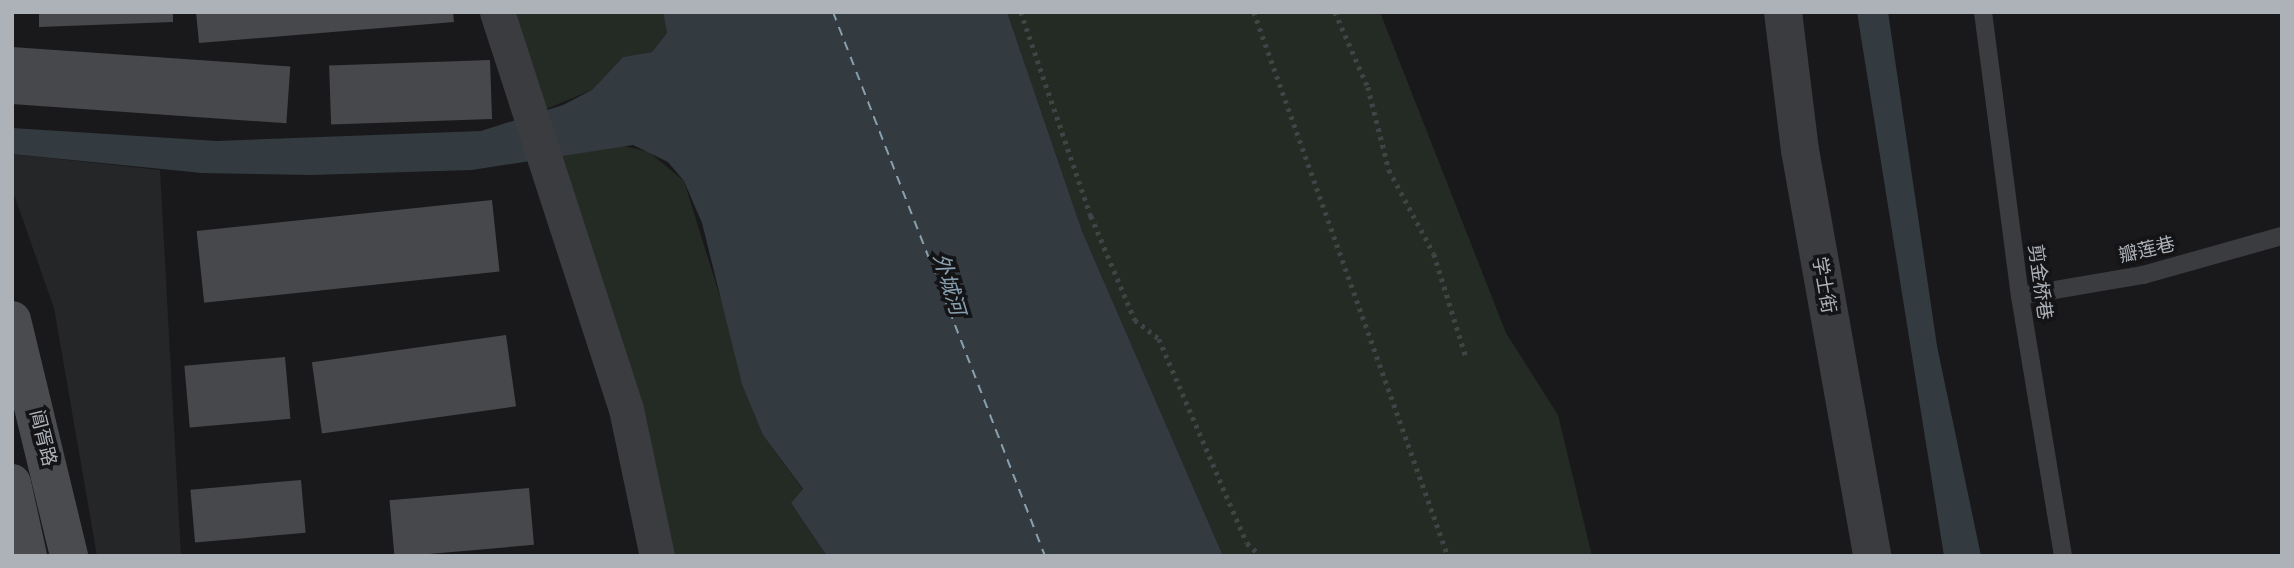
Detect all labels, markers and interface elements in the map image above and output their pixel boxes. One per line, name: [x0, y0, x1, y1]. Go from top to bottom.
street label: 瓣莲巷: [2117, 232, 2177, 268]
street label: 剪金桥巷: [2023, 243, 2057, 321]
water label: 外城河: [928, 250, 970, 318]
street label: 学士街: [1808, 255, 1840, 315]
street label: 阊胥路: [25, 408, 61, 468]

